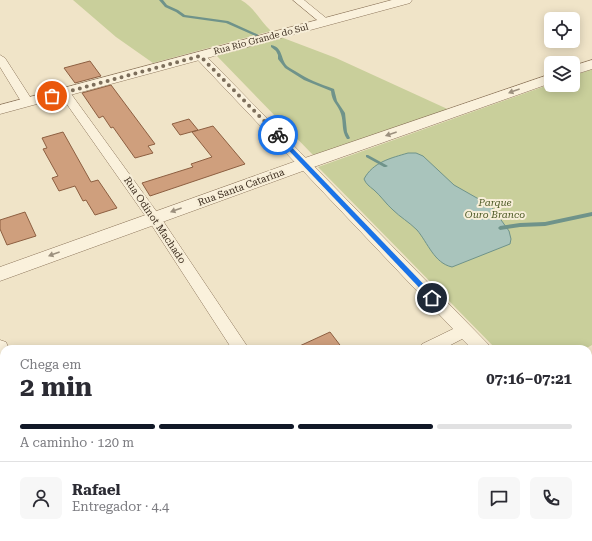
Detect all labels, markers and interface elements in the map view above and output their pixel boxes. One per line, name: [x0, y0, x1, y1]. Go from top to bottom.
map controls: [544, 12, 580, 92]
button: locate: [544, 12, 580, 48]
street label: Rua Rio Grande do Sul: [213, 21, 310, 56]
button: layers: [544, 56, 580, 92]
pin: [35, 79, 69, 113]
icon: bag: [41, 85, 63, 107]
one-way arrow: [508, 89, 520, 95]
courier: [258, 115, 298, 155]
icon: bike: [267, 124, 289, 146]
one-way arrow: [385, 131, 397, 137]
street label: Rua Santa Catarina: [196, 166, 286, 208]
street label: Rua Odinot Machado: [122, 175, 188, 265]
park label: Parque Ouro Branco: [465, 197, 525, 220]
one-way arrow: [170, 207, 182, 213]
one-way arrow: [48, 252, 60, 258]
pin: [415, 281, 449, 315]
icon: home: [421, 287, 443, 309]
text: Chega em: [20, 357, 81, 372]
text: 07:16–07:21: [486, 370, 572, 388]
text: 2 min: [20, 372, 92, 402]
text: A caminho · 120 m: [20, 435, 134, 450]
button: person: [20, 477, 62, 519]
button: chat: [478, 477, 520, 519]
button: phone: [530, 477, 572, 519]
text: Rafael: [72, 481, 120, 499]
text: Entregador · 4.4: [72, 499, 169, 514]

